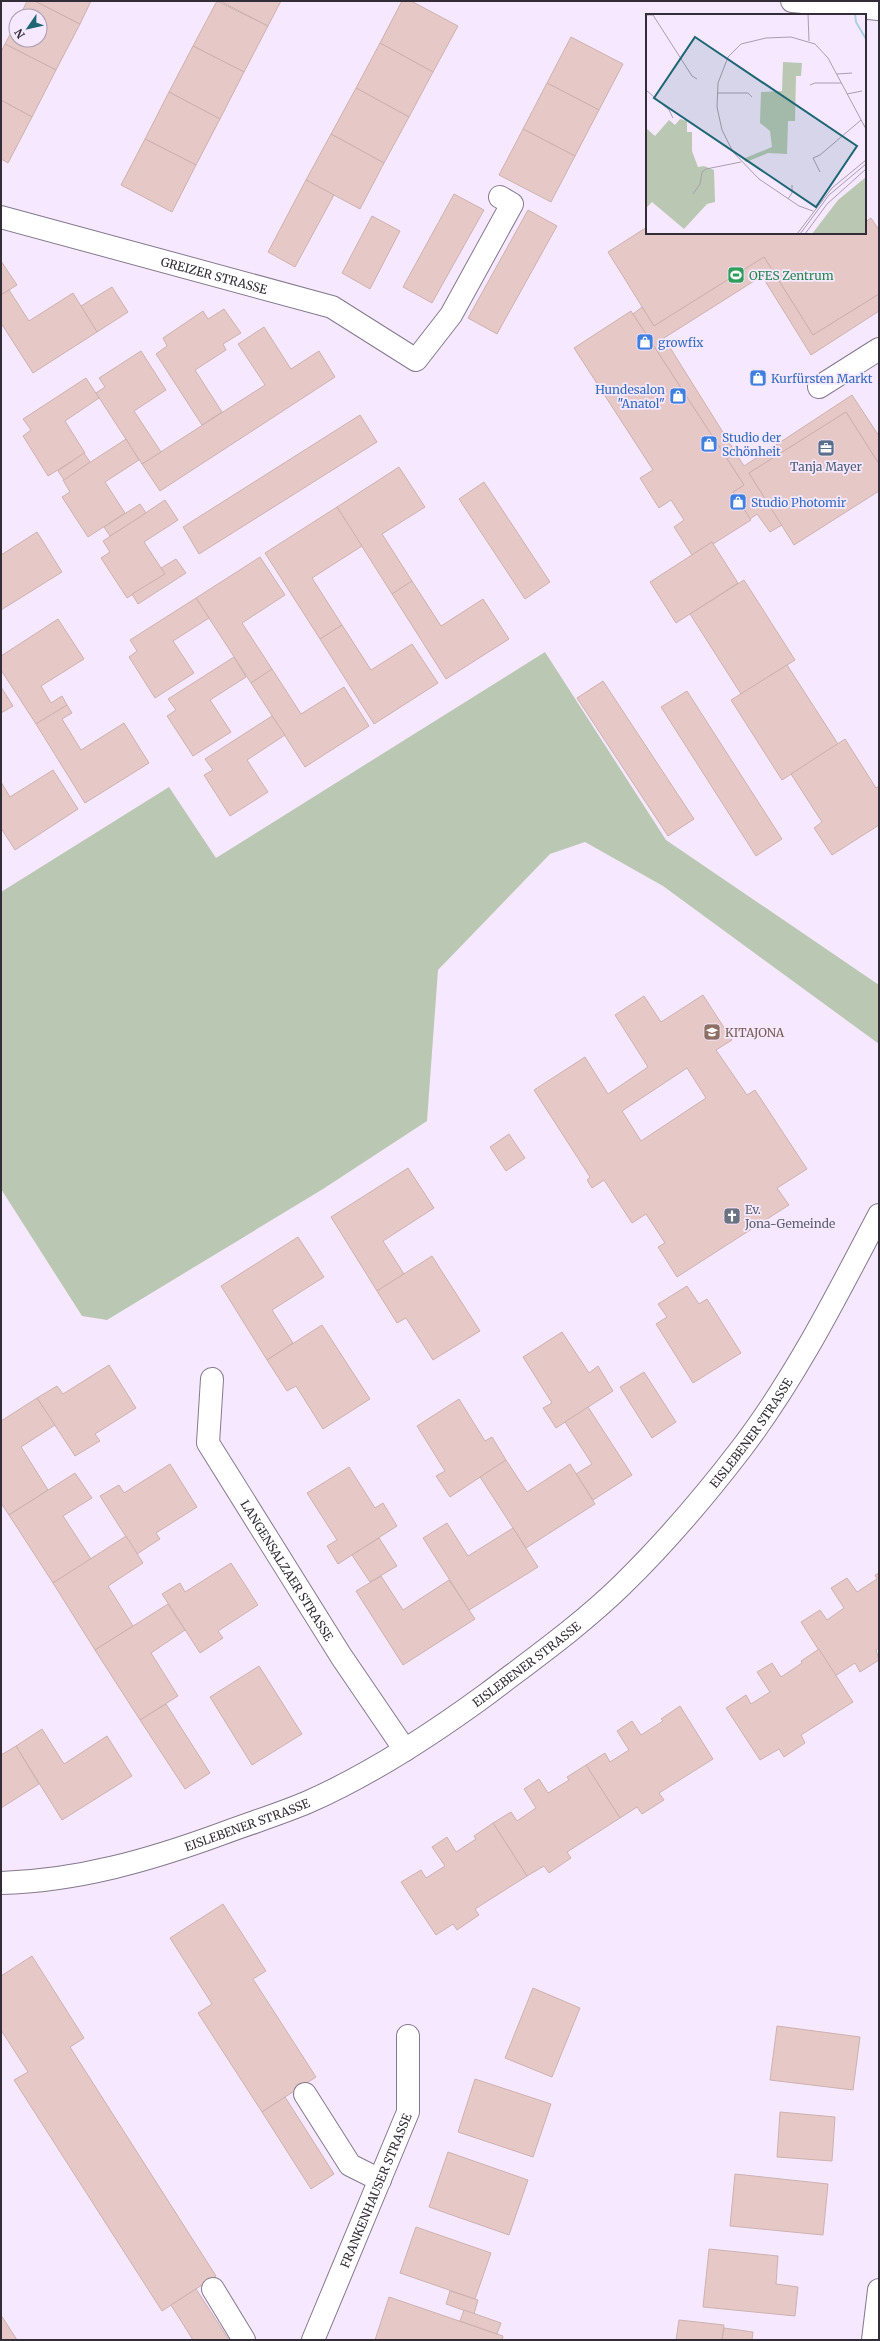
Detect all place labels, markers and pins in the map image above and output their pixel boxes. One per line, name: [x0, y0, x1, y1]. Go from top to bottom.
sports icon: OFES Zentrum: [726, 265, 746, 285]
place label: OFES Zentrum: [749, 268, 834, 283]
shop icon: growfix: [635, 332, 655, 352]
place label: growfix: [658, 335, 704, 350]
shop icon: Kurfürsten Markt: [748, 368, 768, 388]
place label: Kurfürsten Markt: [771, 371, 873, 386]
place label: Hundesalon "Anatol": [595, 382, 665, 411]
shop icon: Hundesalon "Anatol": [668, 386, 688, 406]
place label: Studio der Schönheit: [722, 430, 782, 459]
shop icon: Studio der Schönheit: [699, 434, 719, 454]
office icon: Tanja Mayer: [816, 438, 836, 458]
place label: Tanja Mayer: [790, 459, 862, 474]
shop icon: Studio Photomir: [728, 492, 748, 512]
place label: Studio Photomir: [751, 495, 847, 510]
school or university icon: KITAJONA: [702, 1022, 722, 1042]
place label: KITAJONA: [725, 1025, 785, 1040]
place label: Ev. Jona-Gemeinde: [744, 1202, 835, 1231]
church icon: Ev. Jona-Gemeinde: [722, 1206, 742, 1226]

